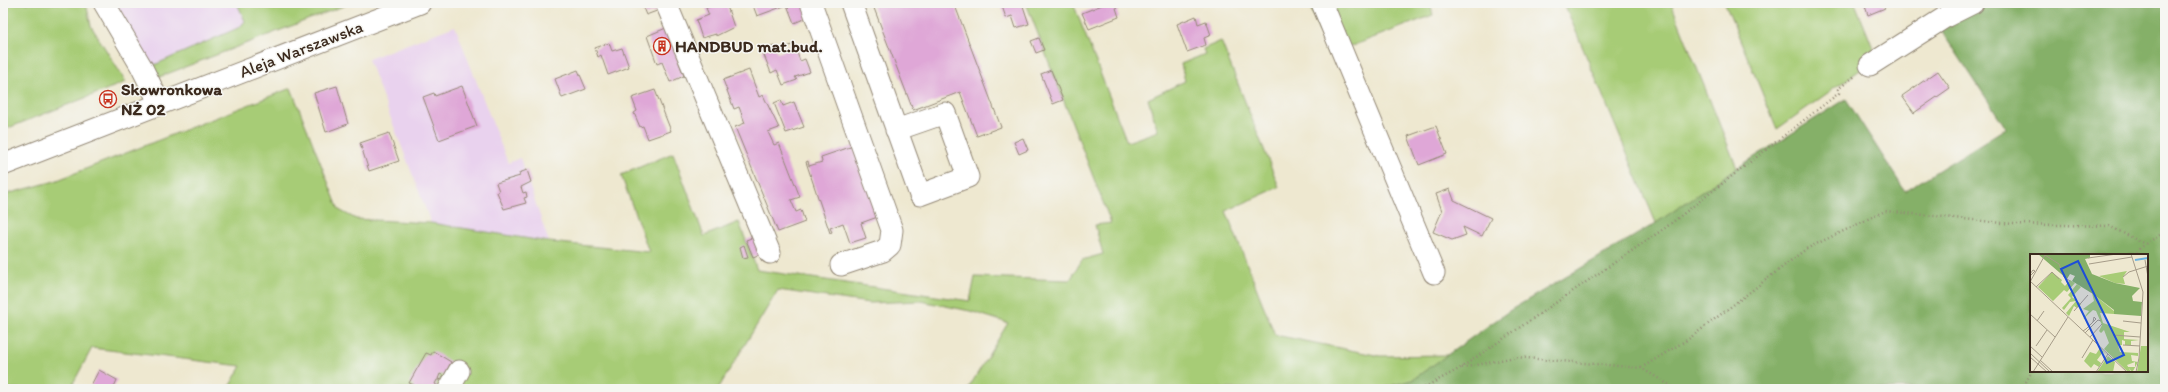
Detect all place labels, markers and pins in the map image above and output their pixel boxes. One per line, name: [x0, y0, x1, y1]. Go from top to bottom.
building icon: HANDBUD mat.bud.: [652, 36, 672, 56]
place label: HANDBUD mat.bud.: [675, 36, 823, 56]
place label: Skowronkowa NŻ 02: [121, 79, 222, 119]
bus stop icon: Skowronkowa NŻ 02: [98, 89, 118, 109]

